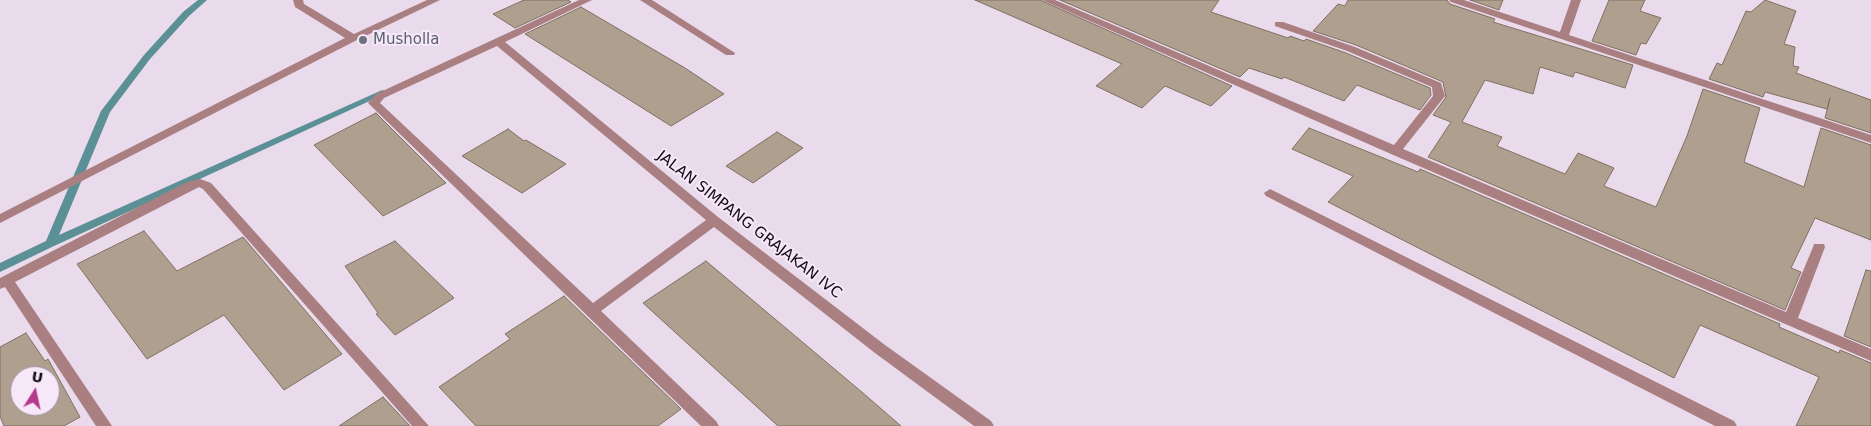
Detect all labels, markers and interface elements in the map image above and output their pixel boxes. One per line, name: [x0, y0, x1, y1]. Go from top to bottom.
place label: Musholla: [373, 31, 439, 49]
marker: Musholla: [357, 34, 369, 46]
street label: JALAN SIMPANG GRAJAKAN IVC: [653, 147, 845, 303]
north arrow: [10, 366, 60, 416]
text: U: [30, 368, 44, 386]

